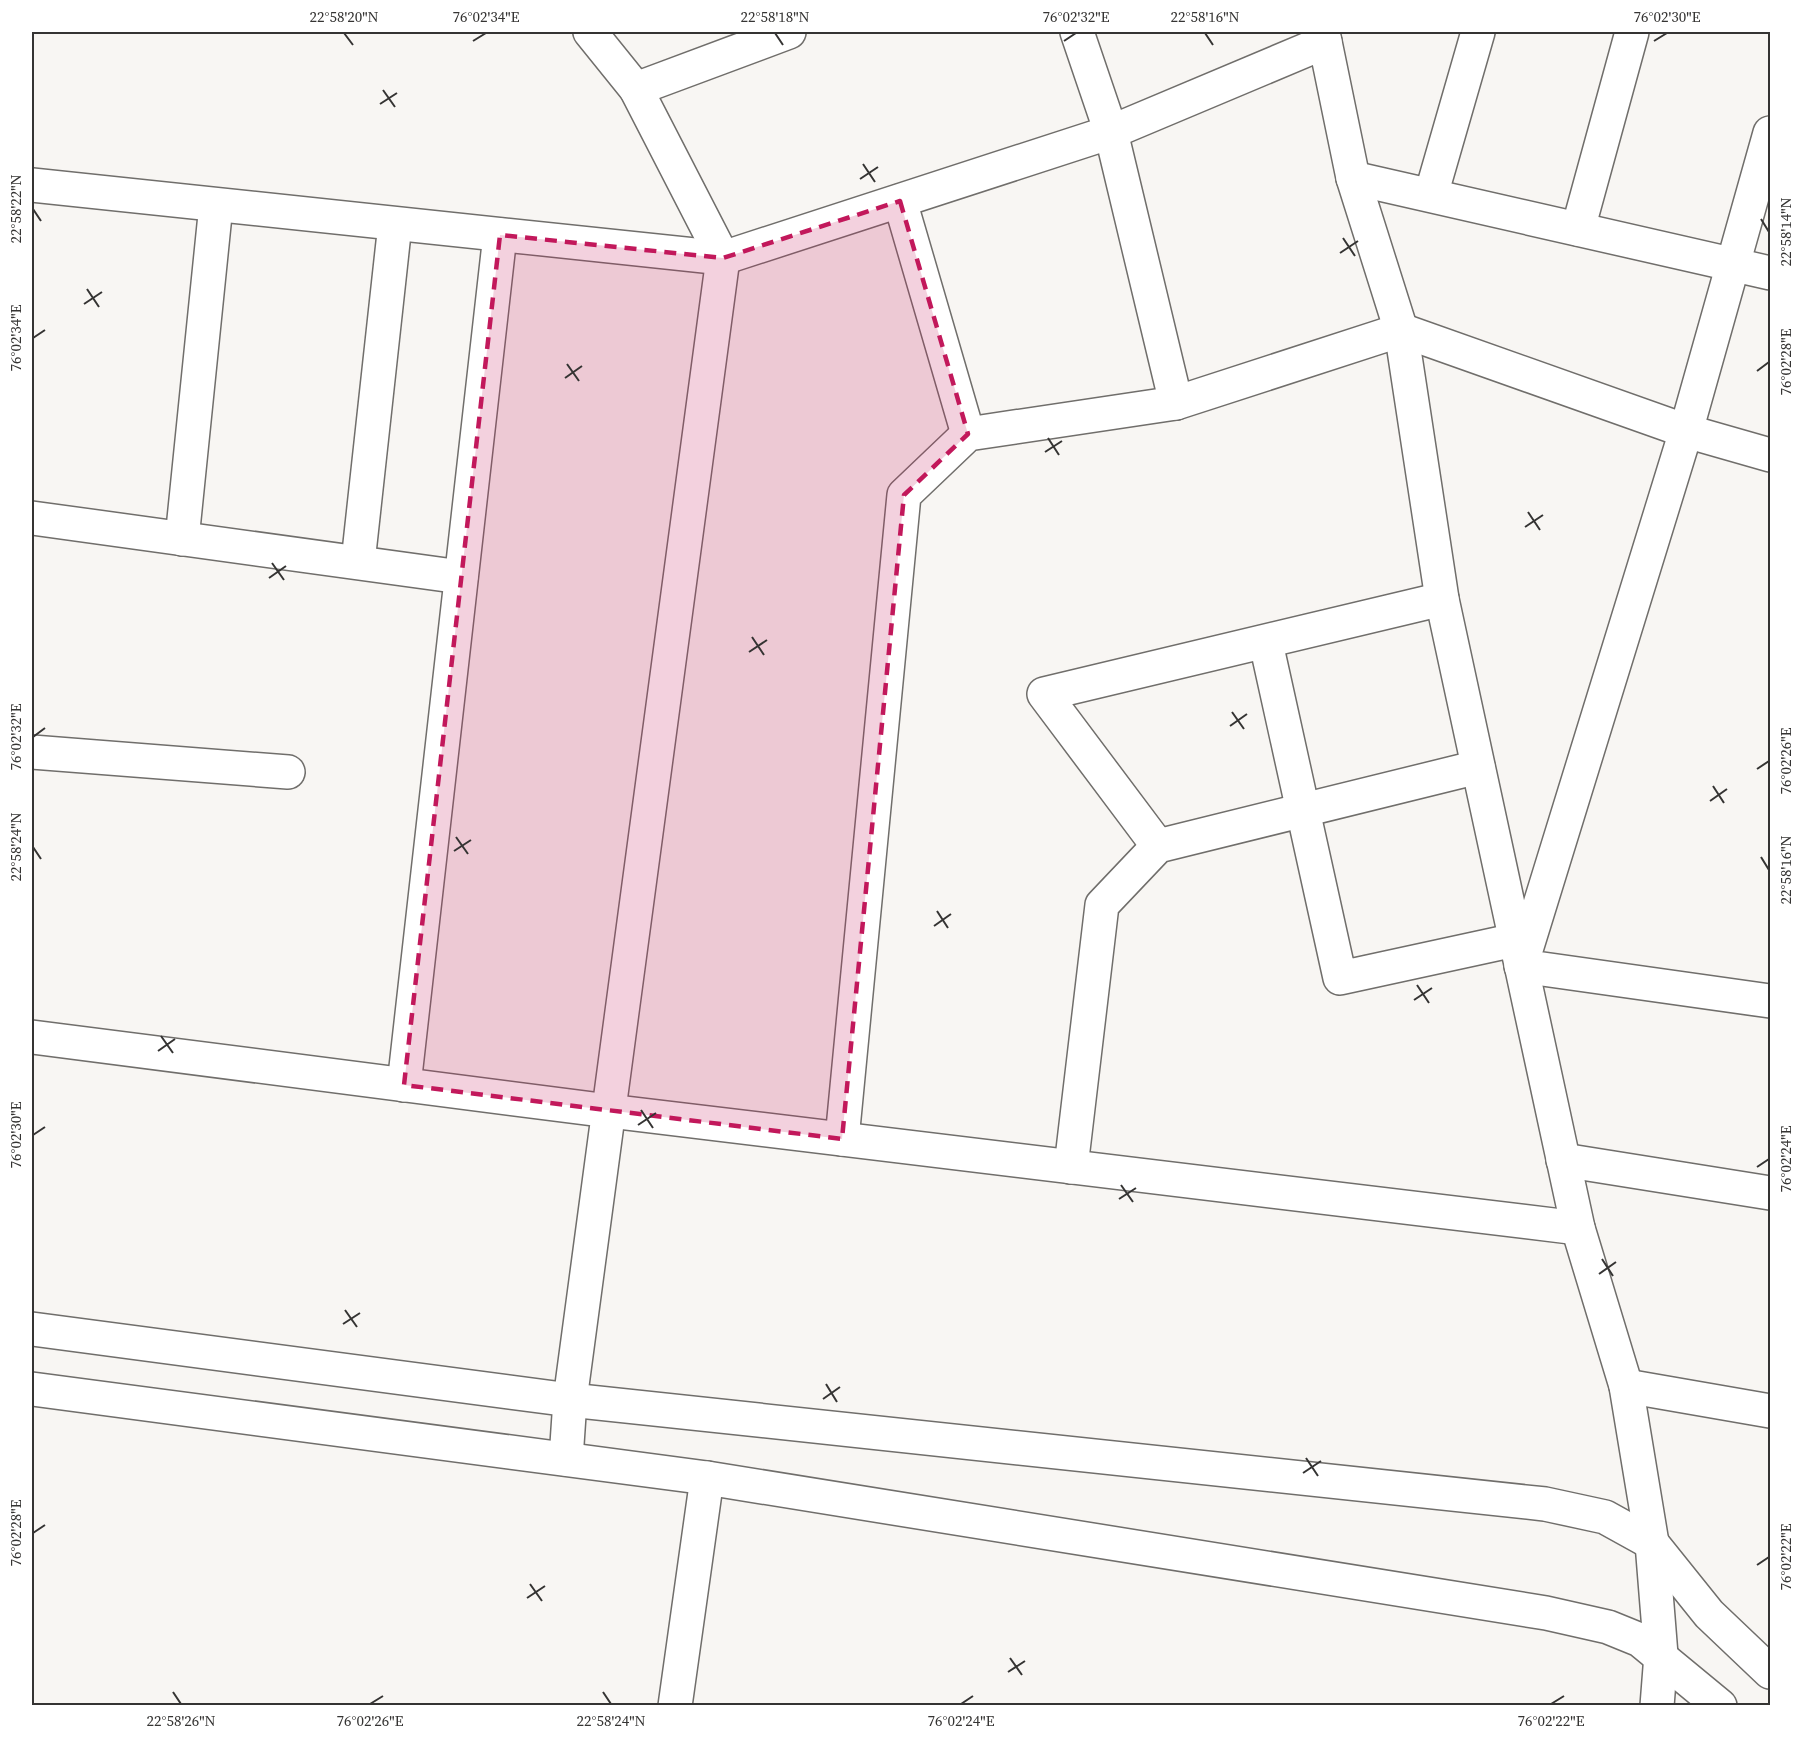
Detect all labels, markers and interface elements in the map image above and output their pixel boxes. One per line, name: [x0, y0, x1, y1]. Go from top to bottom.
text: 22°58'20"N: [309, 6, 379, 27]
text: 76°02'34"E: [452, 6, 520, 27]
text: 22°58'18"N: [740, 6, 810, 27]
text: 76°02'32"E: [1042, 6, 1110, 27]
text: 22°58'16"N: [1170, 6, 1240, 27]
text: 76°02'30"E: [1633, 6, 1701, 27]
text: 22°58'22"N: [5, 174, 26, 244]
text: 22°58'14"N: [1775, 197, 1796, 267]
text: 76°02'34"E: [5, 304, 26, 372]
text: 76°02'28"E: [1775, 328, 1796, 396]
text: 76°02'32"E: [5, 703, 26, 771]
text: 76°02'26"E: [1775, 727, 1796, 795]
text: 22°58'24"N: [5, 812, 26, 882]
text: 22°58'16"N: [1775, 835, 1796, 905]
text: 76°02'30"E: [5, 1101, 26, 1169]
text: 76°02'24"E: [1775, 1125, 1796, 1193]
text: 76°02'28"E: [5, 1499, 26, 1567]
text: 76°02'22"E: [1775, 1523, 1796, 1591]
text: 22°58'26"N: [146, 1710, 216, 1731]
text: 76°02'26"E: [336, 1710, 404, 1731]
text: 22°58'24"N: [576, 1710, 646, 1731]
text: 76°02'24"E: [927, 1710, 995, 1731]
text: 76°02'22"E: [1517, 1710, 1585, 1731]

